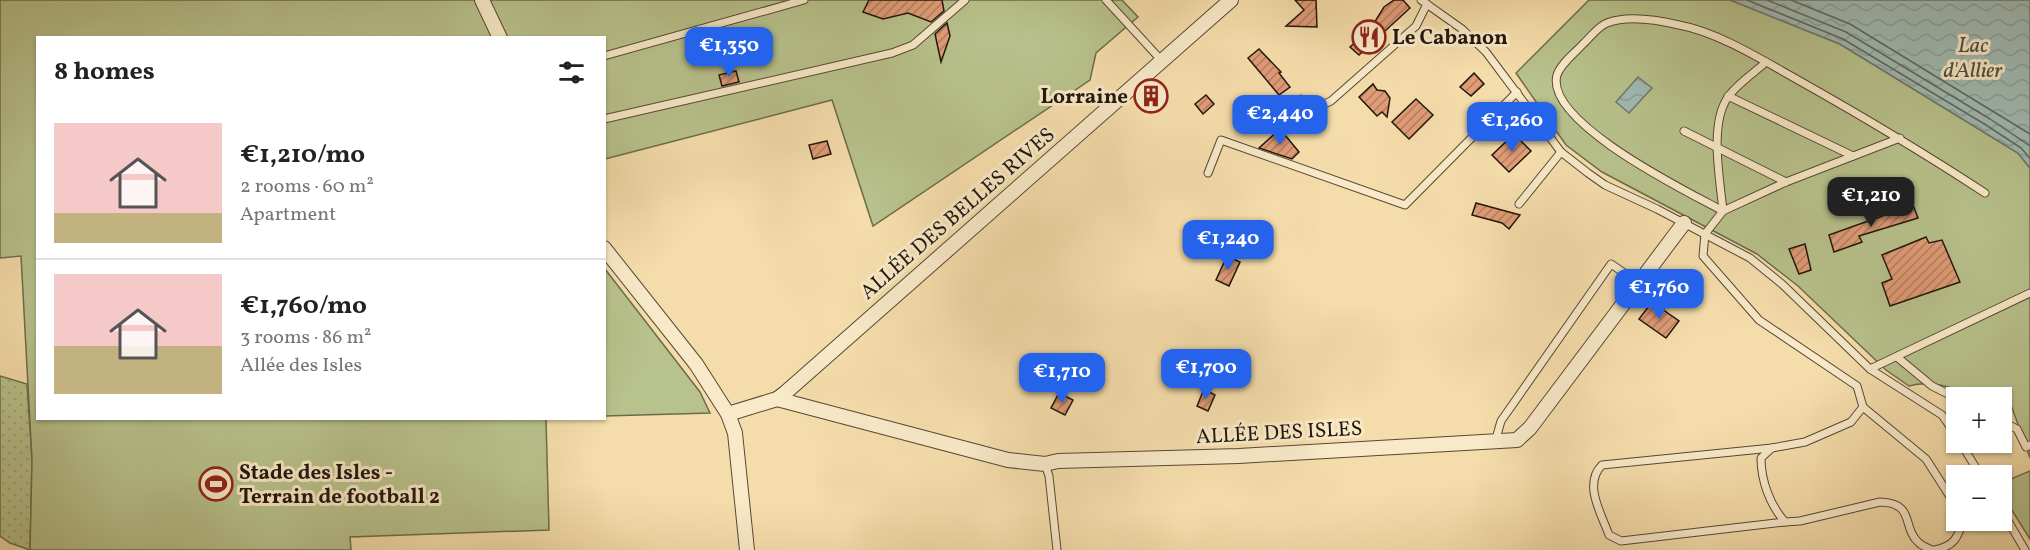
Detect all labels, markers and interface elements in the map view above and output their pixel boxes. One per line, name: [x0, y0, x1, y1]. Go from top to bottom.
restaurant icon: Le Cabanon: [1351, 19, 1387, 55]
place label: Le Cabanon: [1392, 24, 1508, 53]
pin: €1,350: [680, 27, 778, 78]
water label: Lac d'Allier: [1943, 31, 2003, 87]
text: €1,350: [699, 32, 759, 60]
text: 8 homes: [54, 54, 155, 90]
icon: filters: [555, 56, 588, 89]
building icon: Lorraine: [1133, 78, 1169, 114]
place label: Lorraine: [1040, 83, 1128, 112]
pin: €2,440: [1231, 95, 1329, 146]
text: €2,440: [1246, 100, 1314, 128]
pin: €1,260: [1463, 102, 1561, 153]
text: €1,260: [1481, 107, 1543, 135]
street label: ALLÉE DES BELLES RIVES: [854, 121, 1062, 307]
text: €1,210/mo: [240, 137, 365, 173]
icon: home: [102, 147, 174, 219]
text: 2 rooms · 60 m²: [240, 173, 374, 201]
pin: €1,210: [1822, 177, 1920, 228]
text: €1,210: [1841, 182, 1901, 210]
text: Apartment: [240, 201, 336, 229]
pin: €1,240: [1179, 220, 1277, 271]
text: €1,240: [1197, 225, 1259, 253]
pin: €1,760: [1610, 269, 1708, 320]
text: €1,760: [1629, 274, 1689, 302]
text: €1,760/mo: [240, 288, 367, 324]
icon: home: [102, 298, 174, 370]
text: 3 rooms · 86 m²: [240, 324, 371, 352]
pin: €1,700: [1157, 349, 1255, 400]
text: Allée des Isles: [240, 352, 362, 380]
pin: €1,710: [1013, 353, 1111, 404]
text: €1,700: [1175, 354, 1237, 382]
text: €1,710: [1033, 358, 1091, 386]
map controls: [1946, 387, 2012, 531]
button: +: [1946, 387, 2012, 453]
street label: ALLÉE DES ISLES: [1195, 415, 1363, 452]
place label: Stade des Isles - Terrain de football 2: [239, 459, 440, 512]
button: −: [1946, 465, 2012, 531]
sports icon: Stade des Isles - Terrain de football 2: [198, 466, 234, 502]

